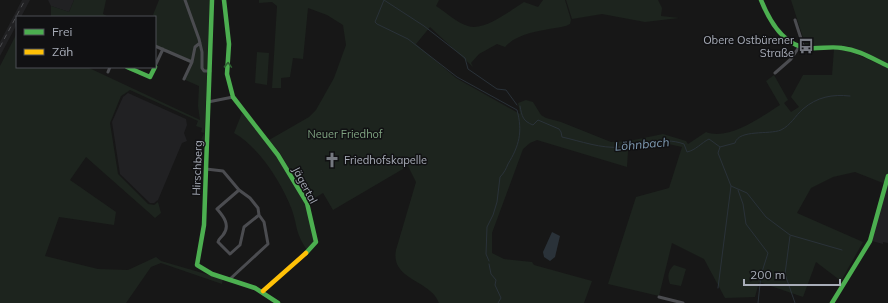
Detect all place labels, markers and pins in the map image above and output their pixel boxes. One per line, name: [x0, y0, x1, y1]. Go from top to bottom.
place label: Obere Ostbürener Straße: [703, 33, 794, 60]
bus stop icon: Obere Ostbürener Straße: [797, 37, 815, 55]
church icon: Friedhofskapelle: [323, 151, 341, 169]
place label: Friedhofskapelle: [344, 153, 427, 167]

